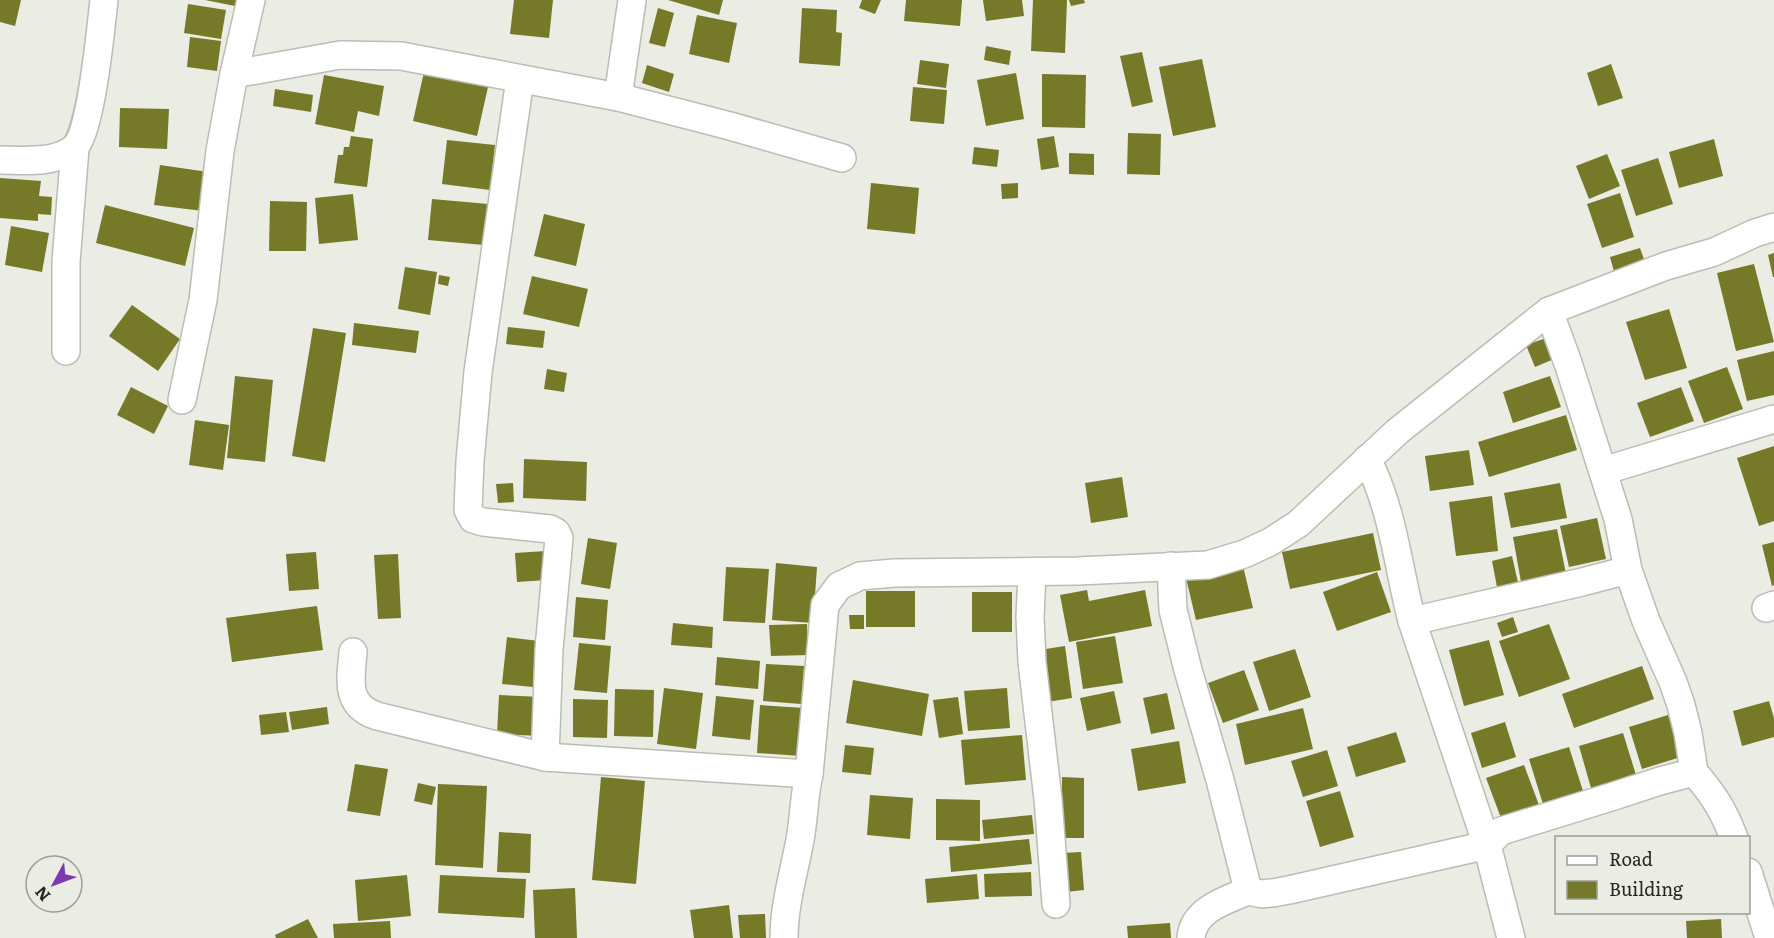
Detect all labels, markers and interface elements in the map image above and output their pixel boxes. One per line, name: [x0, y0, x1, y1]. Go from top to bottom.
legend: [1555, 836, 1750, 914]
text: Road: [1609, 845, 1653, 872]
north arrow: [24, 854, 84, 914]
text: Building: [1609, 875, 1684, 902]
text: N: [28, 882, 55, 907]

